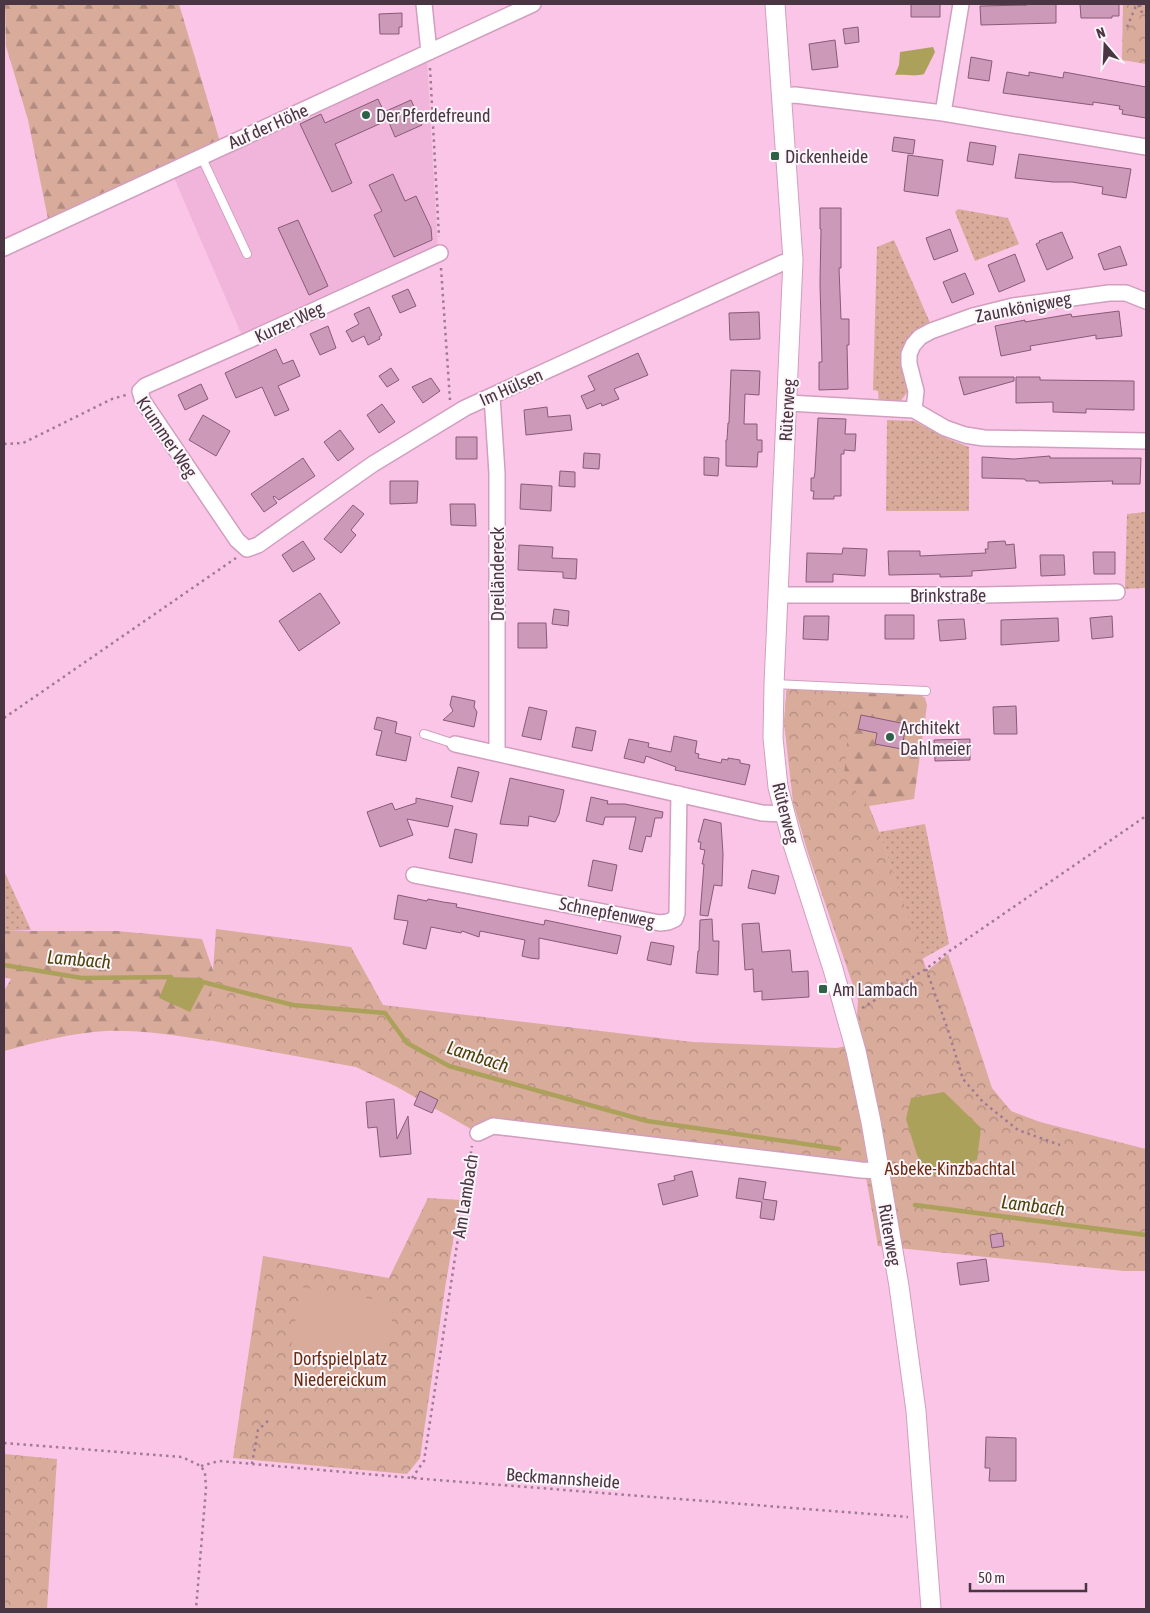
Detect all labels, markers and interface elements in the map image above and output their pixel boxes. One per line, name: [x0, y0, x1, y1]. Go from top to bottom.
north arrow: [1080, 20, 1130, 70]
text: N: [1094, 24, 1107, 42]
street label: Auf der Höhe: [225, 99, 311, 153]
place label: Der Pferdefreund: [376, 105, 490, 126]
marker: Der Pferdefreund: [360, 109, 372, 121]
place label: Dickenheide: [785, 146, 868, 167]
marker: Dickenheide: [769, 150, 781, 162]
street label: Zaunkönigweg: [973, 287, 1073, 327]
street label: Kurzer Weg: [251, 297, 327, 347]
street label: Im Hülsen: [476, 364, 546, 410]
street label: Rüterweg: [775, 378, 799, 442]
street label: Krummer Weg: [132, 393, 202, 482]
street label: Dreiländereck: [487, 527, 508, 621]
street label: Brinkstraße: [910, 585, 986, 606]
place label: Architekt Dahlmeier: [900, 717, 971, 759]
marker: Architekt Dahlmeier: [884, 731, 896, 743]
street label: Rüterweg: [768, 780, 804, 846]
street label: Schnepfenweg: [558, 892, 657, 932]
water label: Lambach: [46, 945, 112, 973]
place label: Am Lambach: [833, 979, 918, 1000]
marker: Am Lambach: [817, 983, 829, 995]
water label: Lambach: [444, 1036, 512, 1076]
street label: Am Lambach: [448, 1152, 482, 1240]
park label: Asbeke-Kinzbachtal: [885, 1158, 1016, 1179]
water label: Lambach: [1000, 1190, 1066, 1220]
street label: Rüterweg: [874, 1202, 906, 1268]
park label: Dorfspielplatz Niedereickum: [293, 1348, 387, 1390]
street label: Beckmannsheide: [505, 1464, 621, 1492]
scale bar: [970, 1560, 1086, 1592]
text: 50 m: [978, 1569, 1005, 1586]

